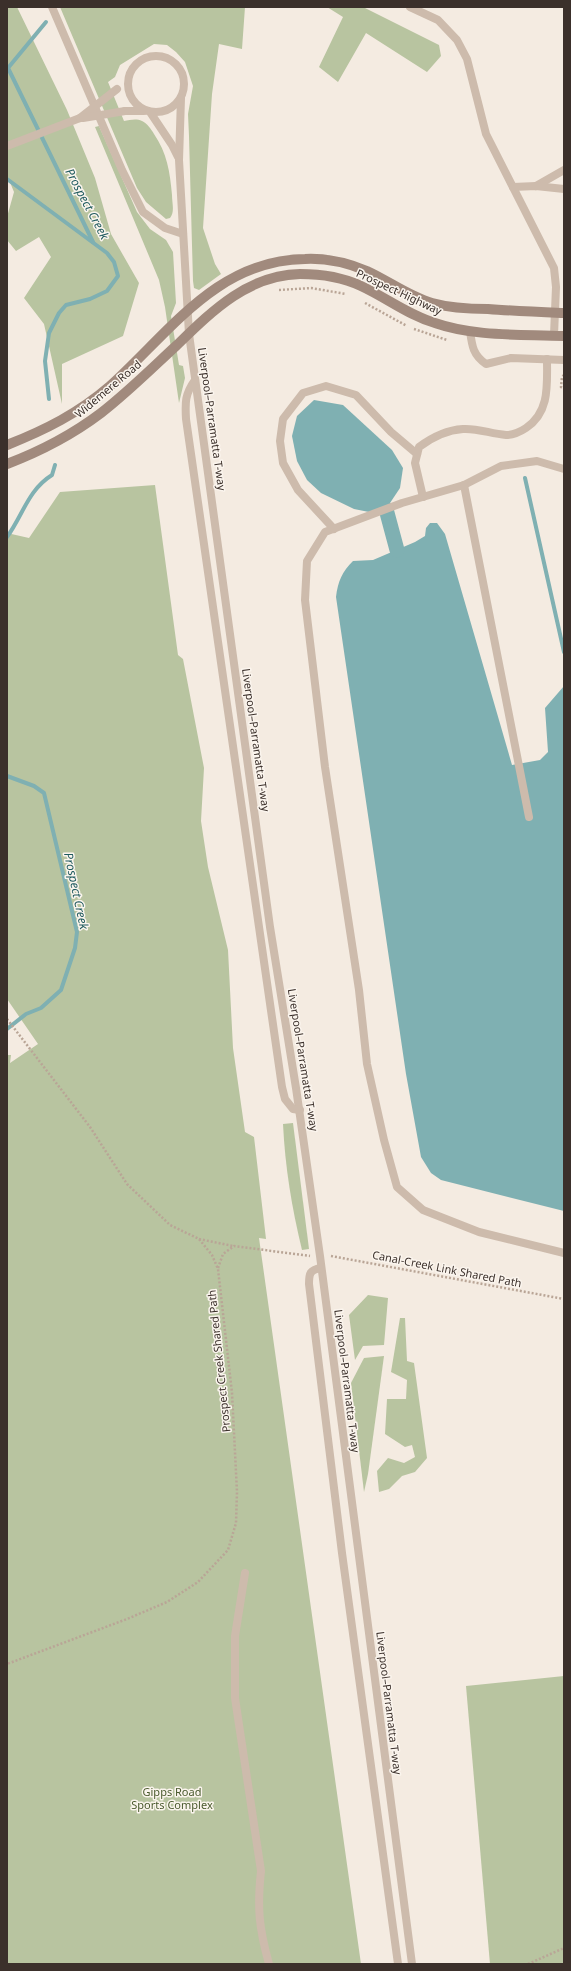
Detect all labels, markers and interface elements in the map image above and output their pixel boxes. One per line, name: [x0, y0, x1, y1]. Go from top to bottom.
water label: Prospect Creek: [62, 165, 114, 243]
street label: Prospect Highway: [354, 265, 445, 318]
street label: Liverpool–Parramatta T-way: [195, 346, 230, 492]
street label: Widemere Road: [71, 356, 144, 421]
street label: Liverpool–Parramatta T-way: [239, 667, 274, 813]
water label: Prospect Creek: [60, 851, 93, 932]
street label: Liverpool–Parramatta T-way: [285, 987, 322, 1133]
street label: Canal-Creek Link Shared Path: [371, 1247, 523, 1290]
street label: Prospect Creek Shared Path: [204, 1289, 233, 1433]
street label: Liverpool–Parramatta T-way: [331, 1308, 364, 1454]
street label: Liverpool–Parramatta T-way: [373, 1630, 406, 1776]
park label: Gipps Road Sports Complex: [131, 1784, 213, 1812]

